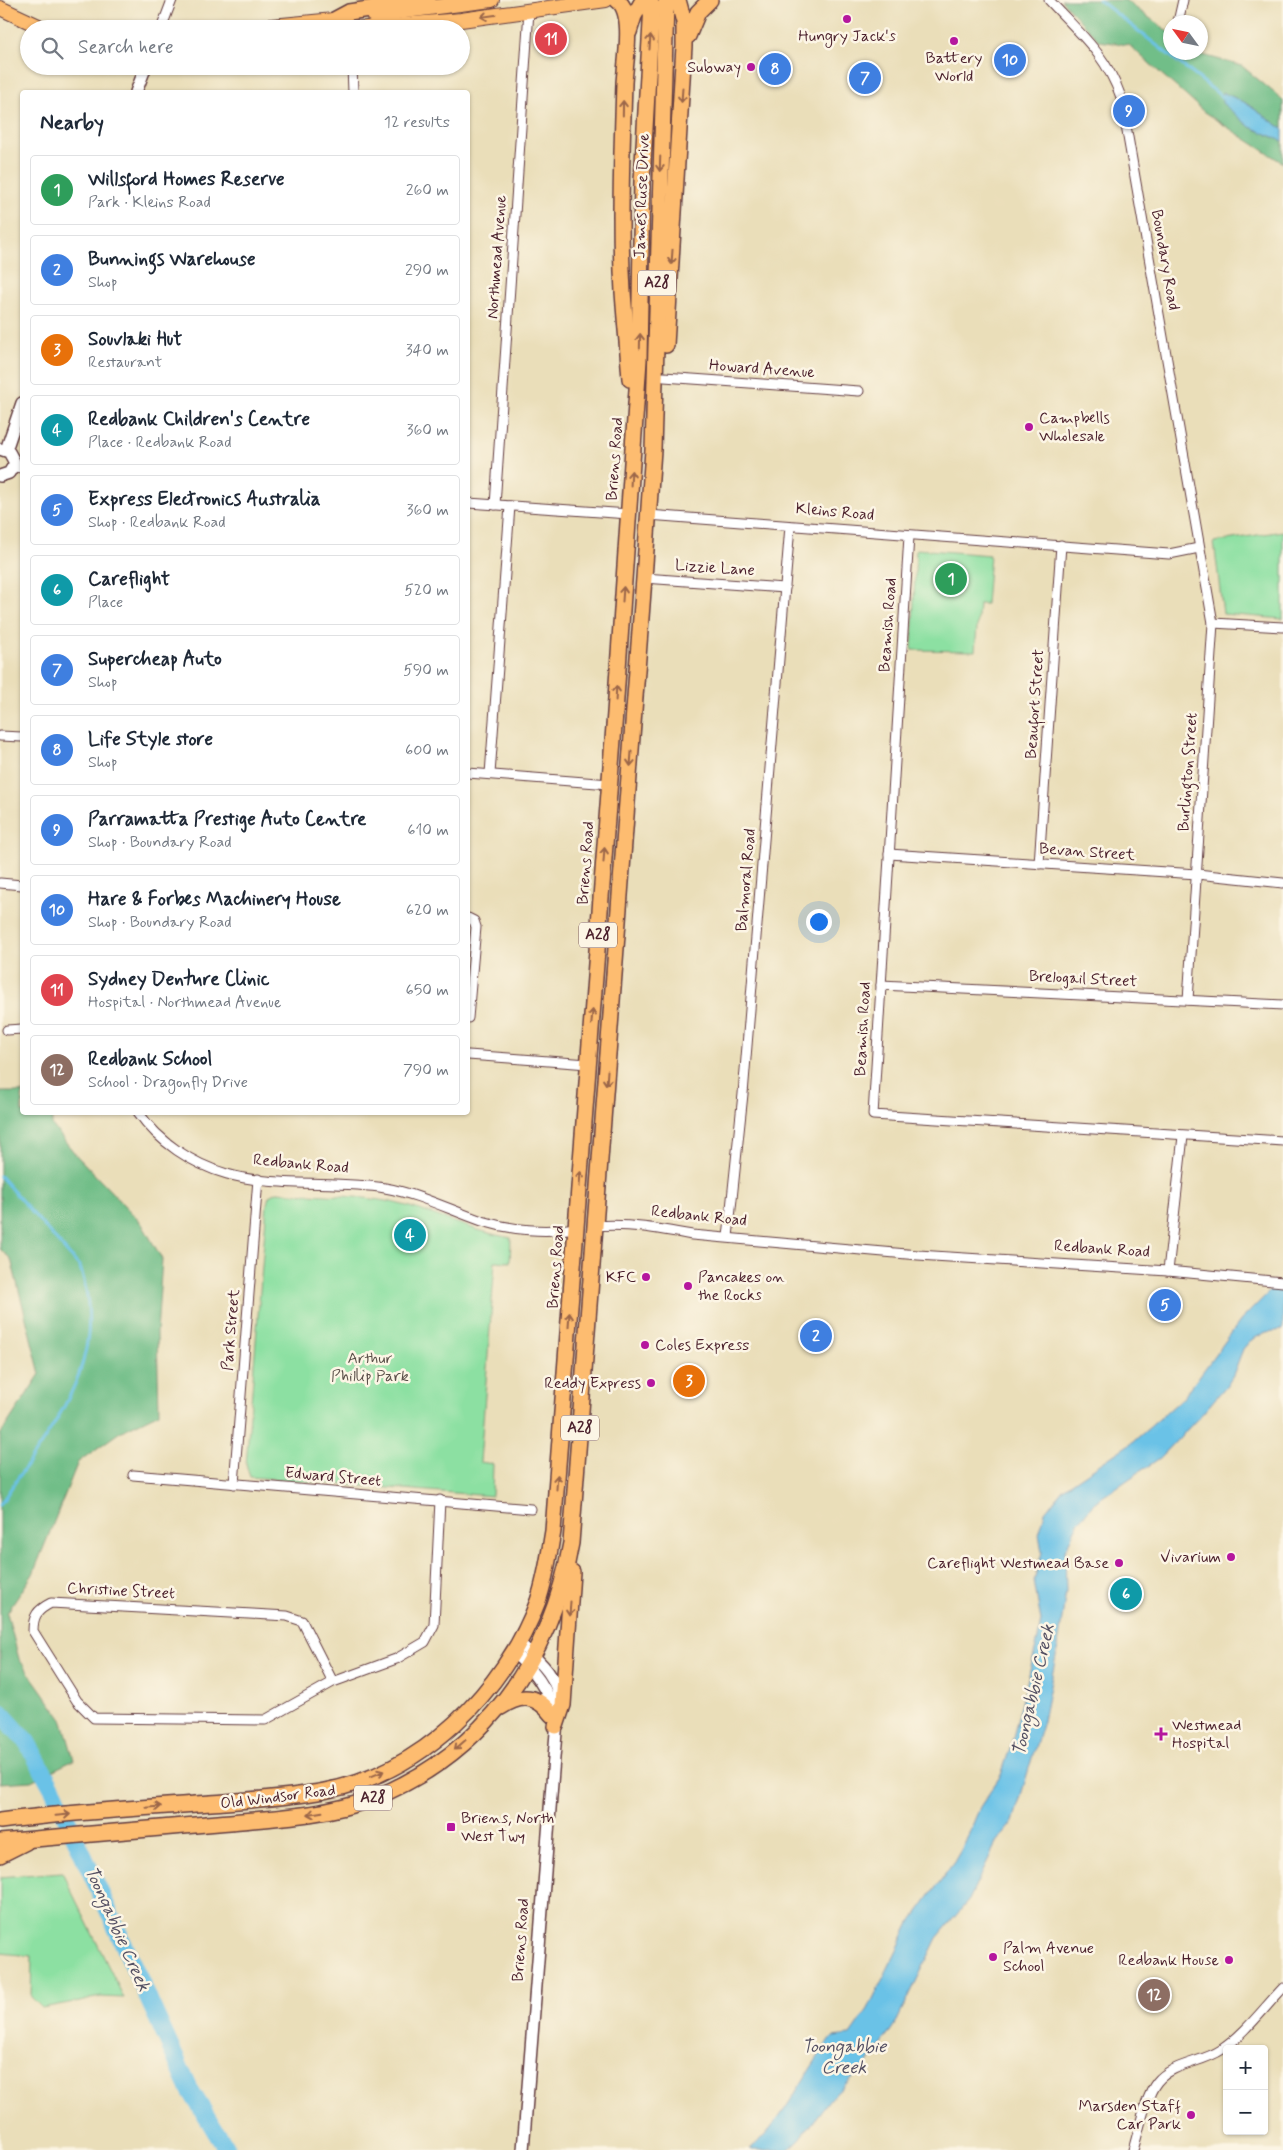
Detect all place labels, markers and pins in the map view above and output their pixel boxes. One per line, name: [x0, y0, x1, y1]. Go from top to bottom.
marker: Hungry Jack's: [841, 13, 853, 25]
pin: 11: [535, 20, 567, 58]
place label: Hungry Jack's: [798, 26, 896, 48]
marker: Battery World: [948, 35, 960, 47]
pin: 10: [994, 41, 1026, 79]
place label: Battery World: [926, 48, 982, 87]
pin: 8: [759, 50, 791, 88]
place label: Subway: [687, 57, 741, 78]
pin: 7: [849, 59, 881, 97]
marker: Subway: [745, 61, 757, 73]
pin: 9: [1113, 92, 1145, 130]
place label: Campbells Wholesale: [1039, 408, 1110, 447]
marker: Campbells Wholesale: [1023, 421, 1035, 433]
pin: 1: [935, 560, 967, 598]
pin: 4: [394, 1216, 426, 1254]
place label: KFC: [606, 1267, 636, 1288]
place label: Pancakes on the Rocks: [698, 1267, 785, 1306]
marker: KFC: [640, 1271, 652, 1283]
marker: Pancakes on the Rocks: [682, 1280, 694, 1292]
pin: 5: [1149, 1286, 1181, 1324]
pin: 2: [800, 1317, 832, 1355]
place label: Coles Express: [655, 1335, 749, 1356]
marker: Coles Express: [639, 1339, 651, 1351]
pin: 3: [673, 1362, 705, 1400]
place label: Reddy Express: [544, 1373, 641, 1394]
marker: Reddy Express: [645, 1377, 657, 1389]
place label: Vivarium: [1160, 1547, 1221, 1568]
marker: Vivarium: [1225, 1551, 1237, 1563]
place label: Careflight Westmead Base: [927, 1553, 1109, 1574]
marker: Careflight Westmead Base: [1113, 1557, 1125, 1569]
pin: 6: [1110, 1575, 1142, 1613]
place label: Westmead Hospital: [1172, 1715, 1241, 1754]
marker: Westmead Hospital: [1154, 1727, 1168, 1741]
place label: Briens, North West Twy: [461, 1808, 554, 1847]
marker: Briens, North West Twy: [445, 1821, 457, 1833]
place label: Palm Avenue School: [1003, 1938, 1094, 1977]
place label: Redbank House: [1118, 1950, 1219, 1971]
marker: Palm Avenue School: [987, 1951, 999, 1963]
marker: Redbank House: [1223, 1954, 1235, 1966]
pin: 12: [1138, 1976, 1170, 2014]
place label: Marsden Staff Car Park: [1078, 2096, 1181, 2135]
marker: Marsden Staff Car Park: [1185, 2109, 1197, 2121]

